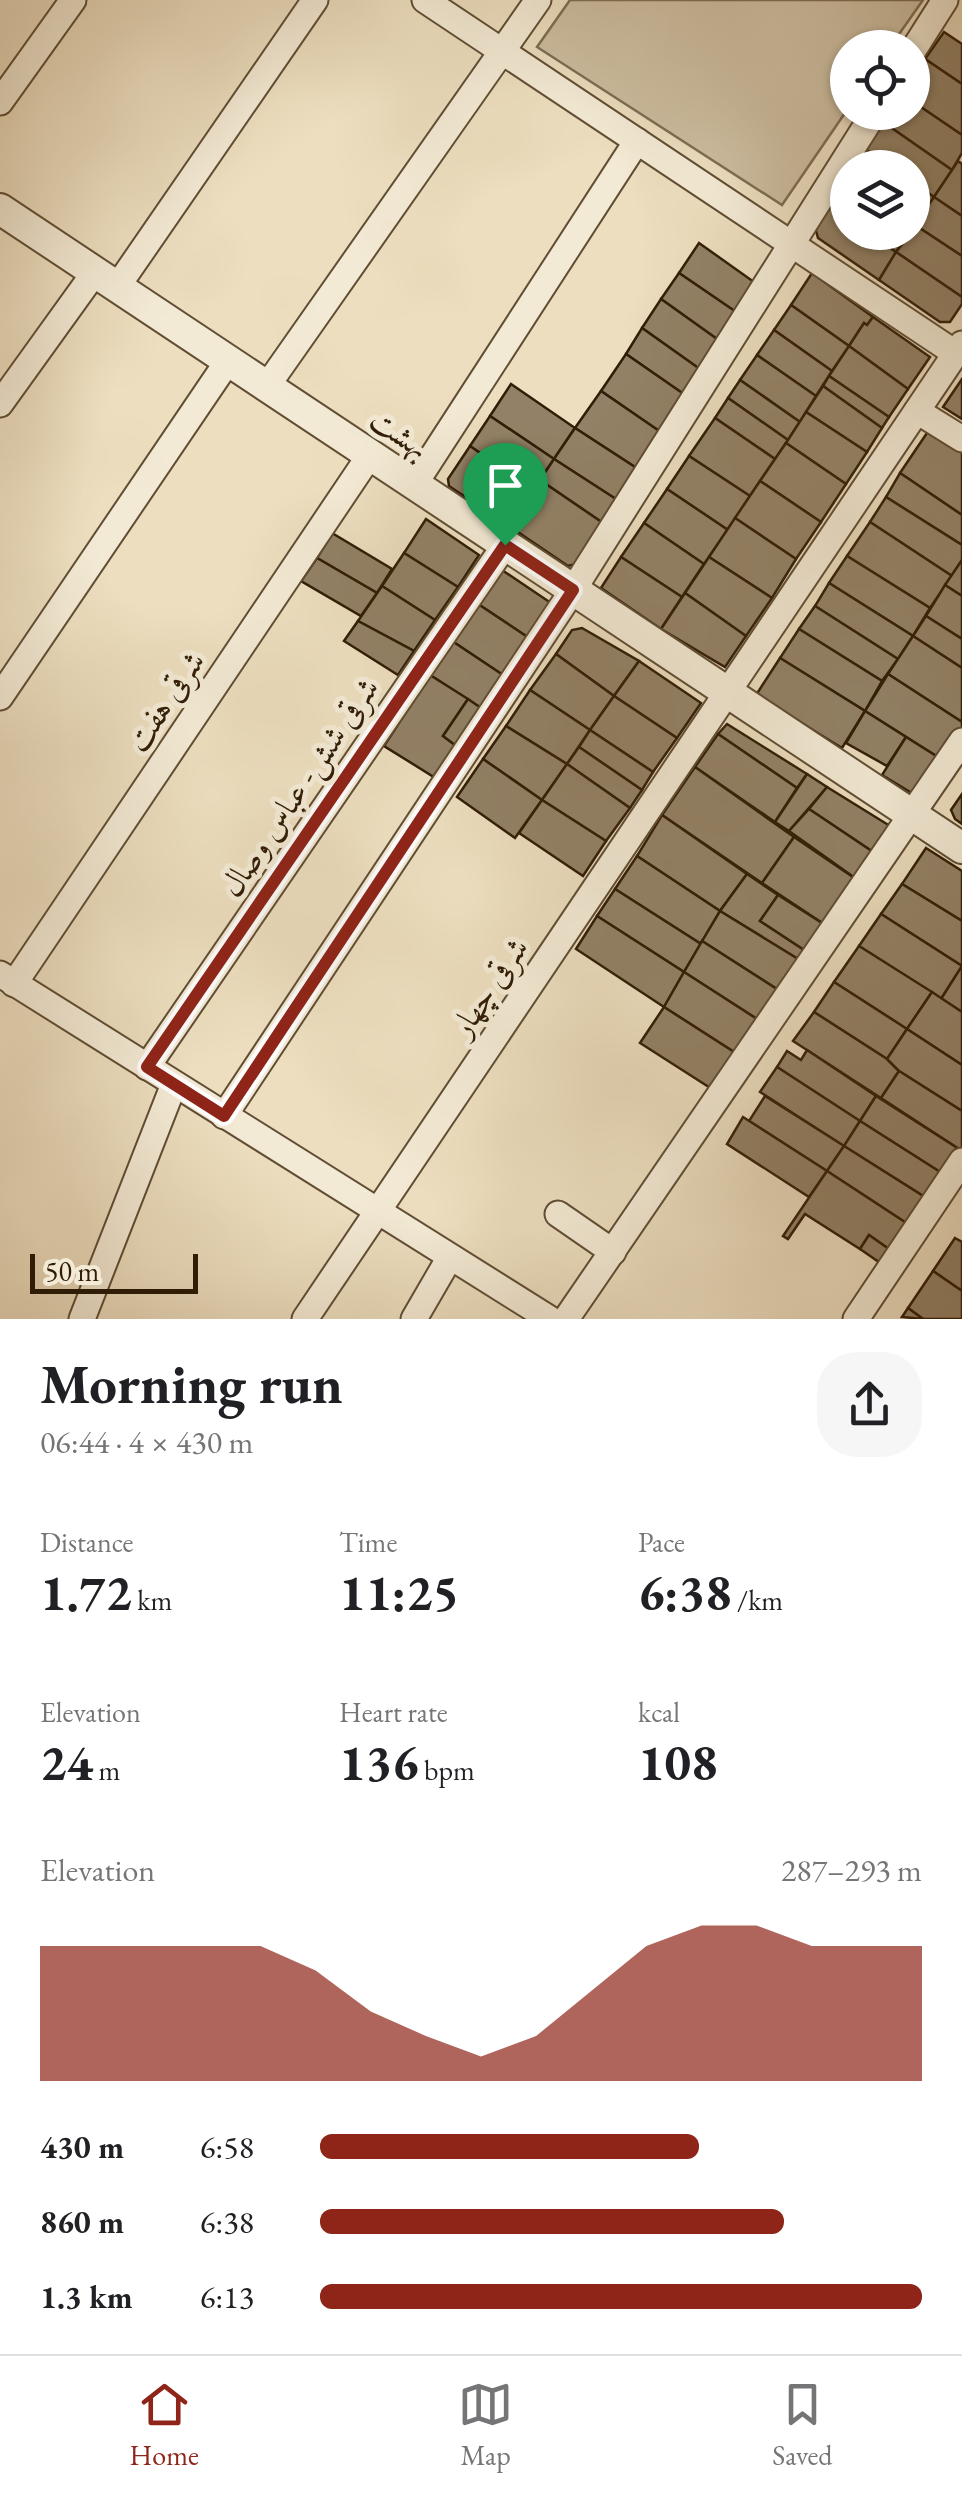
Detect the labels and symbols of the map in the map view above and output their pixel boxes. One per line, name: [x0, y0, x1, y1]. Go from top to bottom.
street label: بهشت: [362, 398, 438, 468]
pin: [463, 443, 548, 546]
street label: شرقی هفت: [116, 643, 214, 759]
street label: شرقی شش- عباس وصال: [210, 669, 389, 905]
street label: شرقی چهار: [439, 929, 538, 1047]
scale bar: [30, 1249, 198, 1294]

